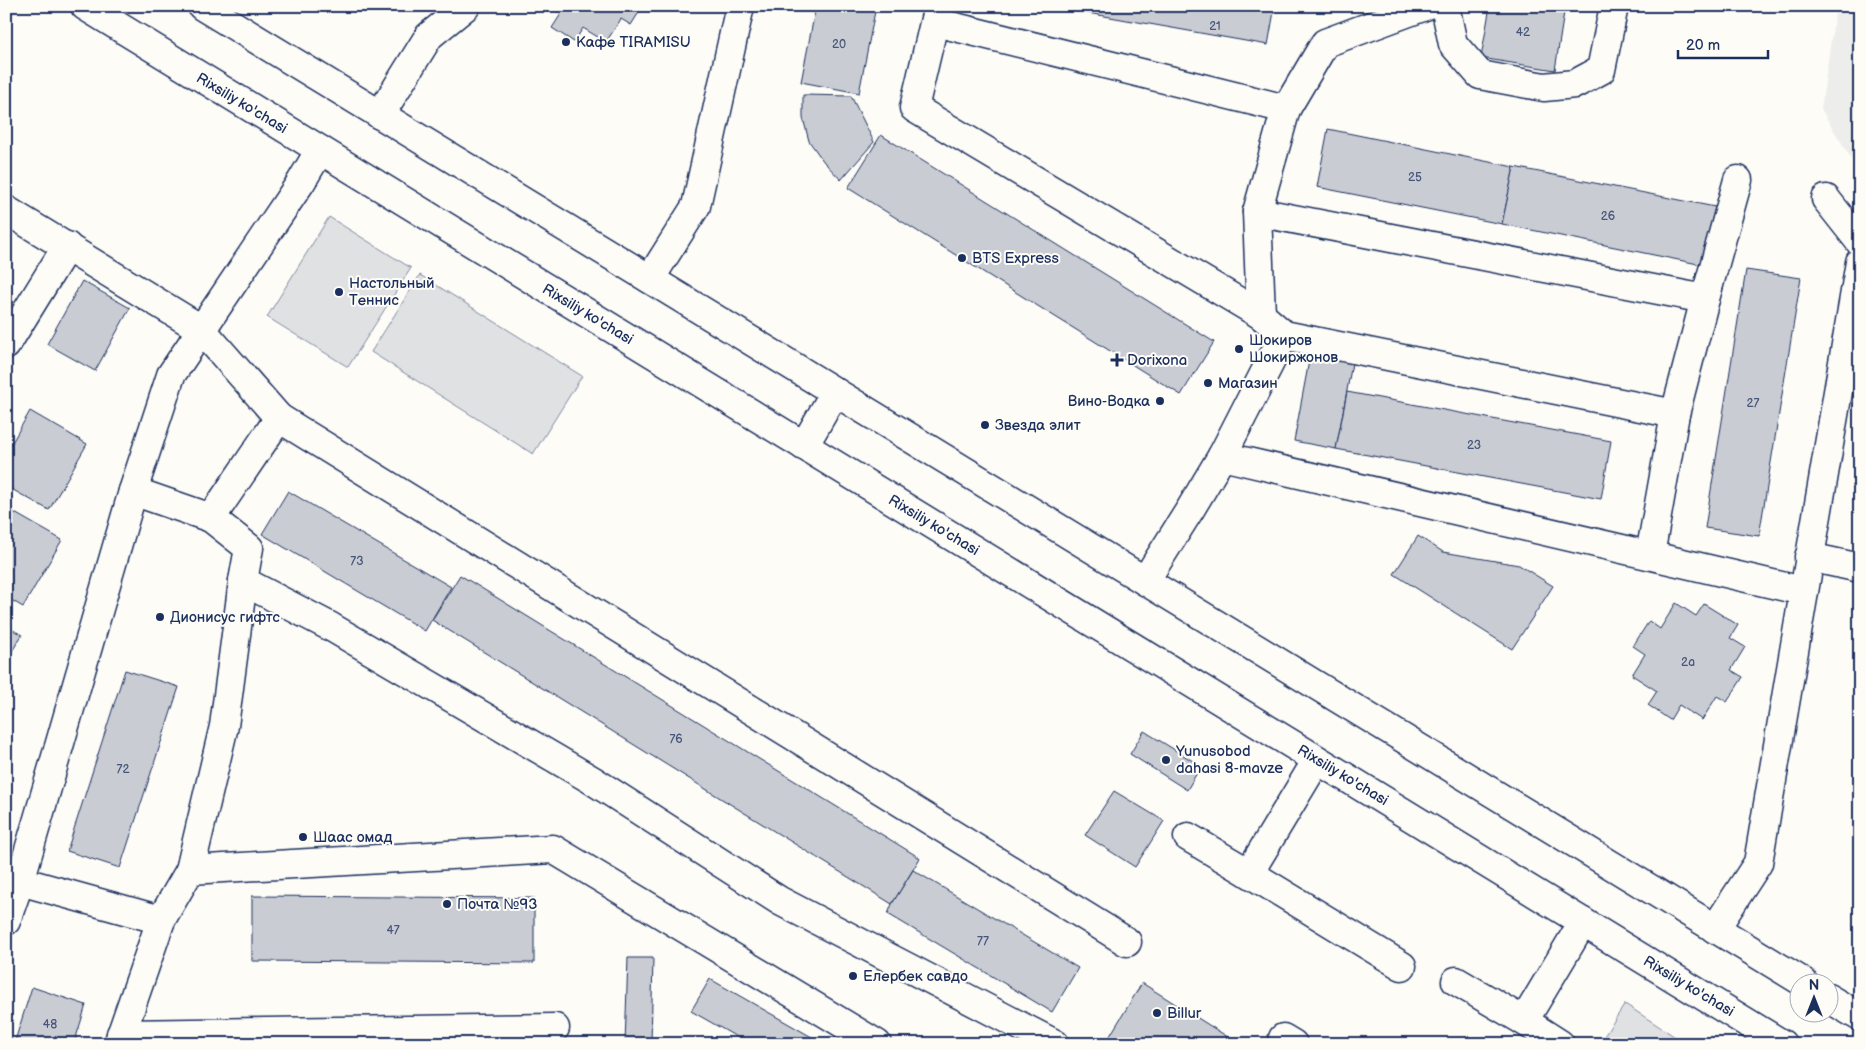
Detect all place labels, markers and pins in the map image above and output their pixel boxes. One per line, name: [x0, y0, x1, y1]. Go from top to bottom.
place label: Кафе TIRAMISU: [576, 33, 691, 52]
marker: Кафе TIRAMISU: [560, 36, 572, 48]
place label: BTS Express: [972, 249, 1059, 268]
marker: BTS Express: [956, 252, 968, 264]
place label: Настольный Теннис: [349, 274, 435, 310]
marker: Настольный Теннис: [333, 286, 345, 298]
place label: Шокиров Шокиржонов: [1249, 331, 1338, 367]
marker: Шокиров Шокиржонов: [1233, 343, 1245, 355]
place label: Dorixona: [1127, 351, 1187, 370]
marker: Dorixona: [1111, 354, 1123, 366]
place label: Магазин: [1218, 374, 1278, 393]
marker: Магазин: [1202, 377, 1214, 389]
place label: Вино-Водка: [1068, 392, 1150, 411]
marker: Вино-Водка: [1154, 395, 1166, 407]
place label: Звезда элит: [995, 416, 1081, 435]
marker: Звезда элит: [979, 419, 991, 431]
place label: Дионисус гифтс: [170, 608, 281, 627]
marker: Дионисус гифтс: [154, 611, 166, 623]
place label: Yunusobod dahasi 8-mavze: [1175, 742, 1283, 778]
marker: Yunusobod dahasi 8-mavze: [1160, 754, 1172, 766]
place label: Шаас омад: [313, 828, 392, 847]
marker: Шаас омад: [297, 831, 309, 843]
place label: Почта №93: [457, 895, 537, 914]
marker: Почта №93: [441, 898, 453, 910]
place label: Елербек савдо: [863, 967, 968, 986]
marker: Елербек савдо: [847, 970, 859, 982]
place label: Billur: [1167, 1004, 1202, 1023]
marker: Billur: [1151, 1007, 1163, 1019]

